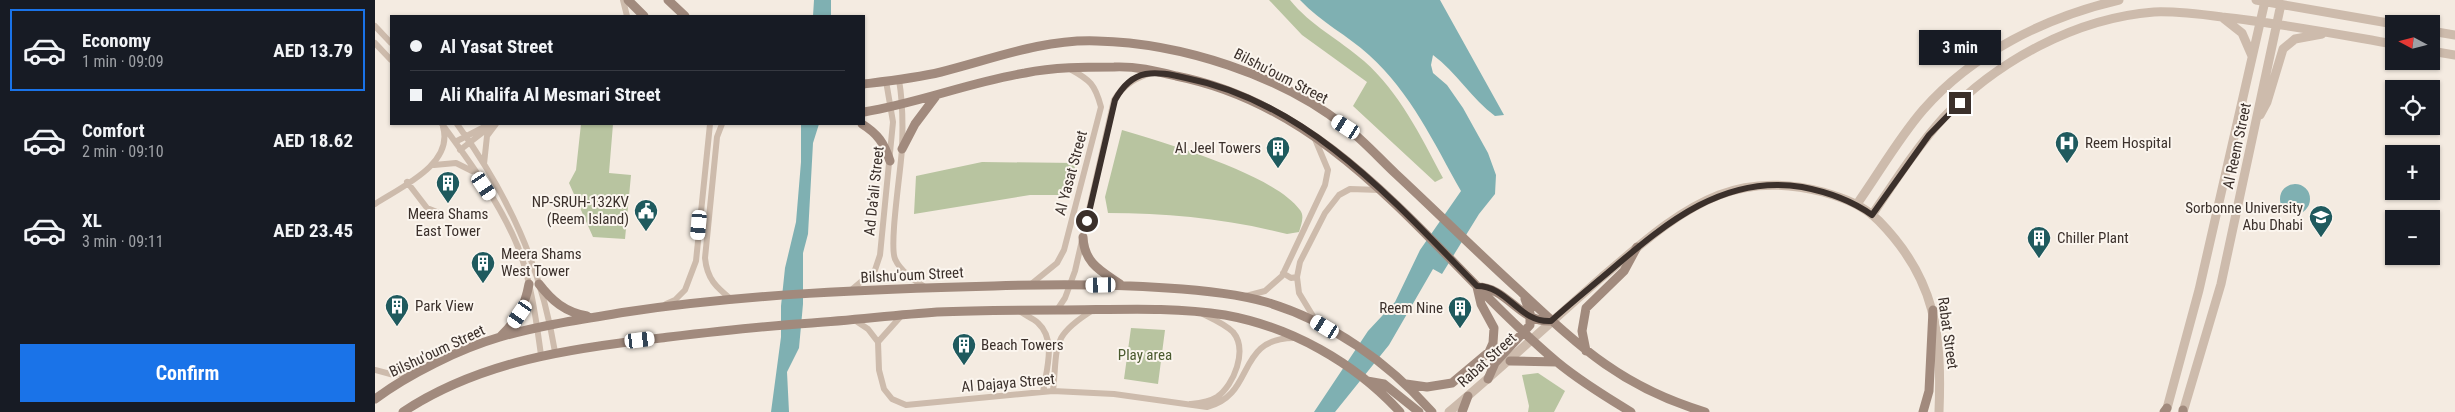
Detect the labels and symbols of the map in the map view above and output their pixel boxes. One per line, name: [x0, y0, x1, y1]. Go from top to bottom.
north arrow: [2385, 15, 2440, 70]
callout: 3 min: [1919, 31, 2001, 66]
street label: Bilshu'oum Street: [1231, 45, 1331, 107]
route end: [1949, 92, 1971, 114]
street label: Al Reem Street: [2219, 101, 2255, 191]
car: [1329, 113, 1362, 141]
street label: Al Yasat Street: [1051, 129, 1091, 217]
hospital icon: Reem Hospital: [2054, 130, 2080, 164]
place label: Reem Hospital: [2085, 134, 2171, 152]
building icon: Al Jeel Towers: [1265, 135, 1291, 169]
place label: Al Jeel Towers: [1175, 139, 1261, 157]
street label: Ad Da'ali Street: [860, 145, 888, 237]
car: [469, 169, 498, 203]
building icon: Meera Shams East Tower: [435, 170, 461, 204]
place label: NP-SRUH-132KV (Reem Island): [532, 193, 630, 228]
public building icon: NP-SRUH-132KV (Reem Island): [633, 198, 659, 232]
place label: Sorbonne University Abu Dhabi: [2185, 199, 2303, 234]
school or university icon: Sorbonne University Abu Dhabi: [2308, 204, 2334, 238]
place label: Meera Shams East Tower: [408, 205, 488, 240]
car: [690, 209, 707, 241]
route start: [1076, 210, 1098, 232]
building icon: Chiller Plant: [2026, 225, 2052, 259]
place label: Chiller Plant: [2057, 229, 2129, 247]
place label: Meera Shams West Tower: [501, 245, 582, 280]
building icon: Meera Shams West Tower: [470, 250, 496, 284]
street label: Bilshu'oum Street: [860, 263, 964, 287]
car: [1085, 277, 1116, 293]
building icon: Park View: [384, 293, 410, 327]
building icon: Reem Nine: [1447, 295, 1473, 329]
street label: Rabat Street: [1934, 296, 1962, 370]
place label: Park View: [415, 297, 474, 315]
car: [505, 297, 534, 331]
place label: Reem Nine: [1379, 299, 1443, 317]
car: [1308, 313, 1341, 341]
street label: Bilshu'oum Street: [386, 321, 488, 381]
street label: Rabat Street: [1454, 329, 1520, 391]
car: [624, 331, 655, 349]
building icon: Beach Towers: [951, 332, 977, 366]
place label: Beach Towers: [981, 336, 1064, 354]
park label: Play area: [1118, 346, 1172, 364]
street label: Al Dajaya Street: [961, 370, 1055, 396]

